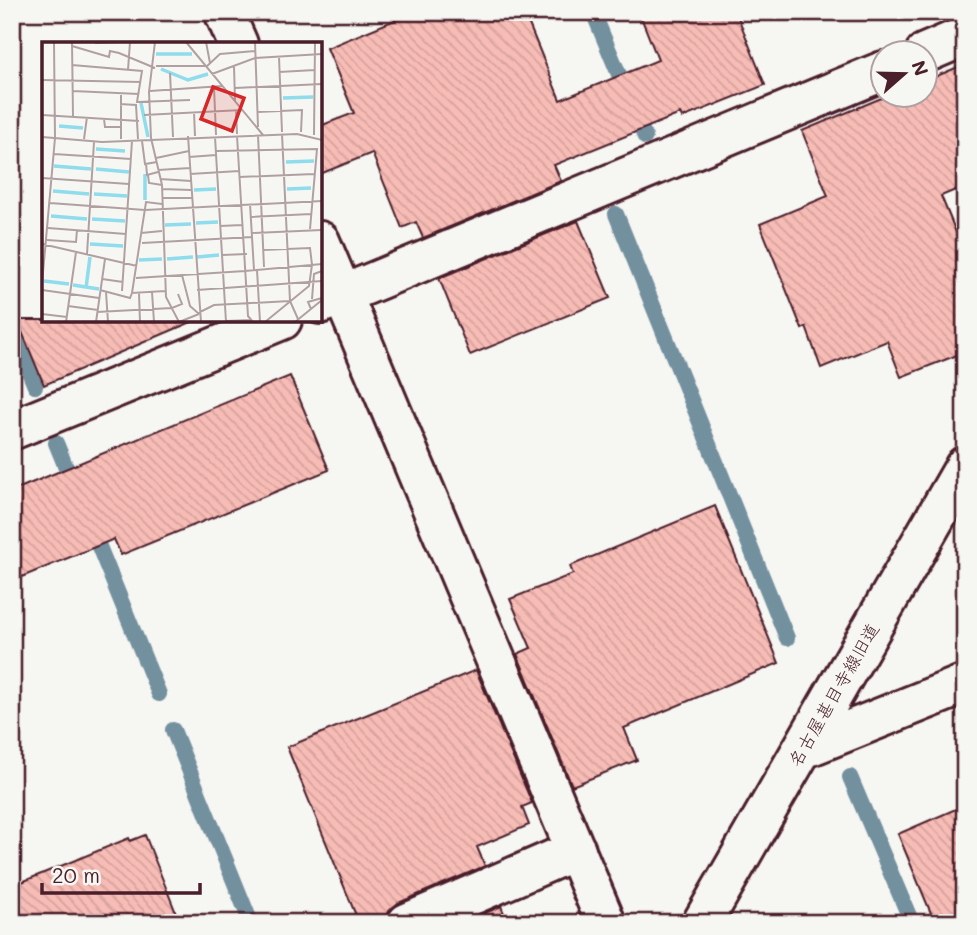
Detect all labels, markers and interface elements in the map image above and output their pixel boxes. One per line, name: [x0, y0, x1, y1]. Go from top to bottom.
north arrow: [869, 38, 939, 108]
inset map: [42, 42, 322, 322]
text: N: [906, 57, 935, 79]
street label: 名古屋甚目寺線旧道: [782, 618, 884, 771]
scale bar: [42, 851, 200, 895]
text: 20 m: [52, 861, 100, 888]

